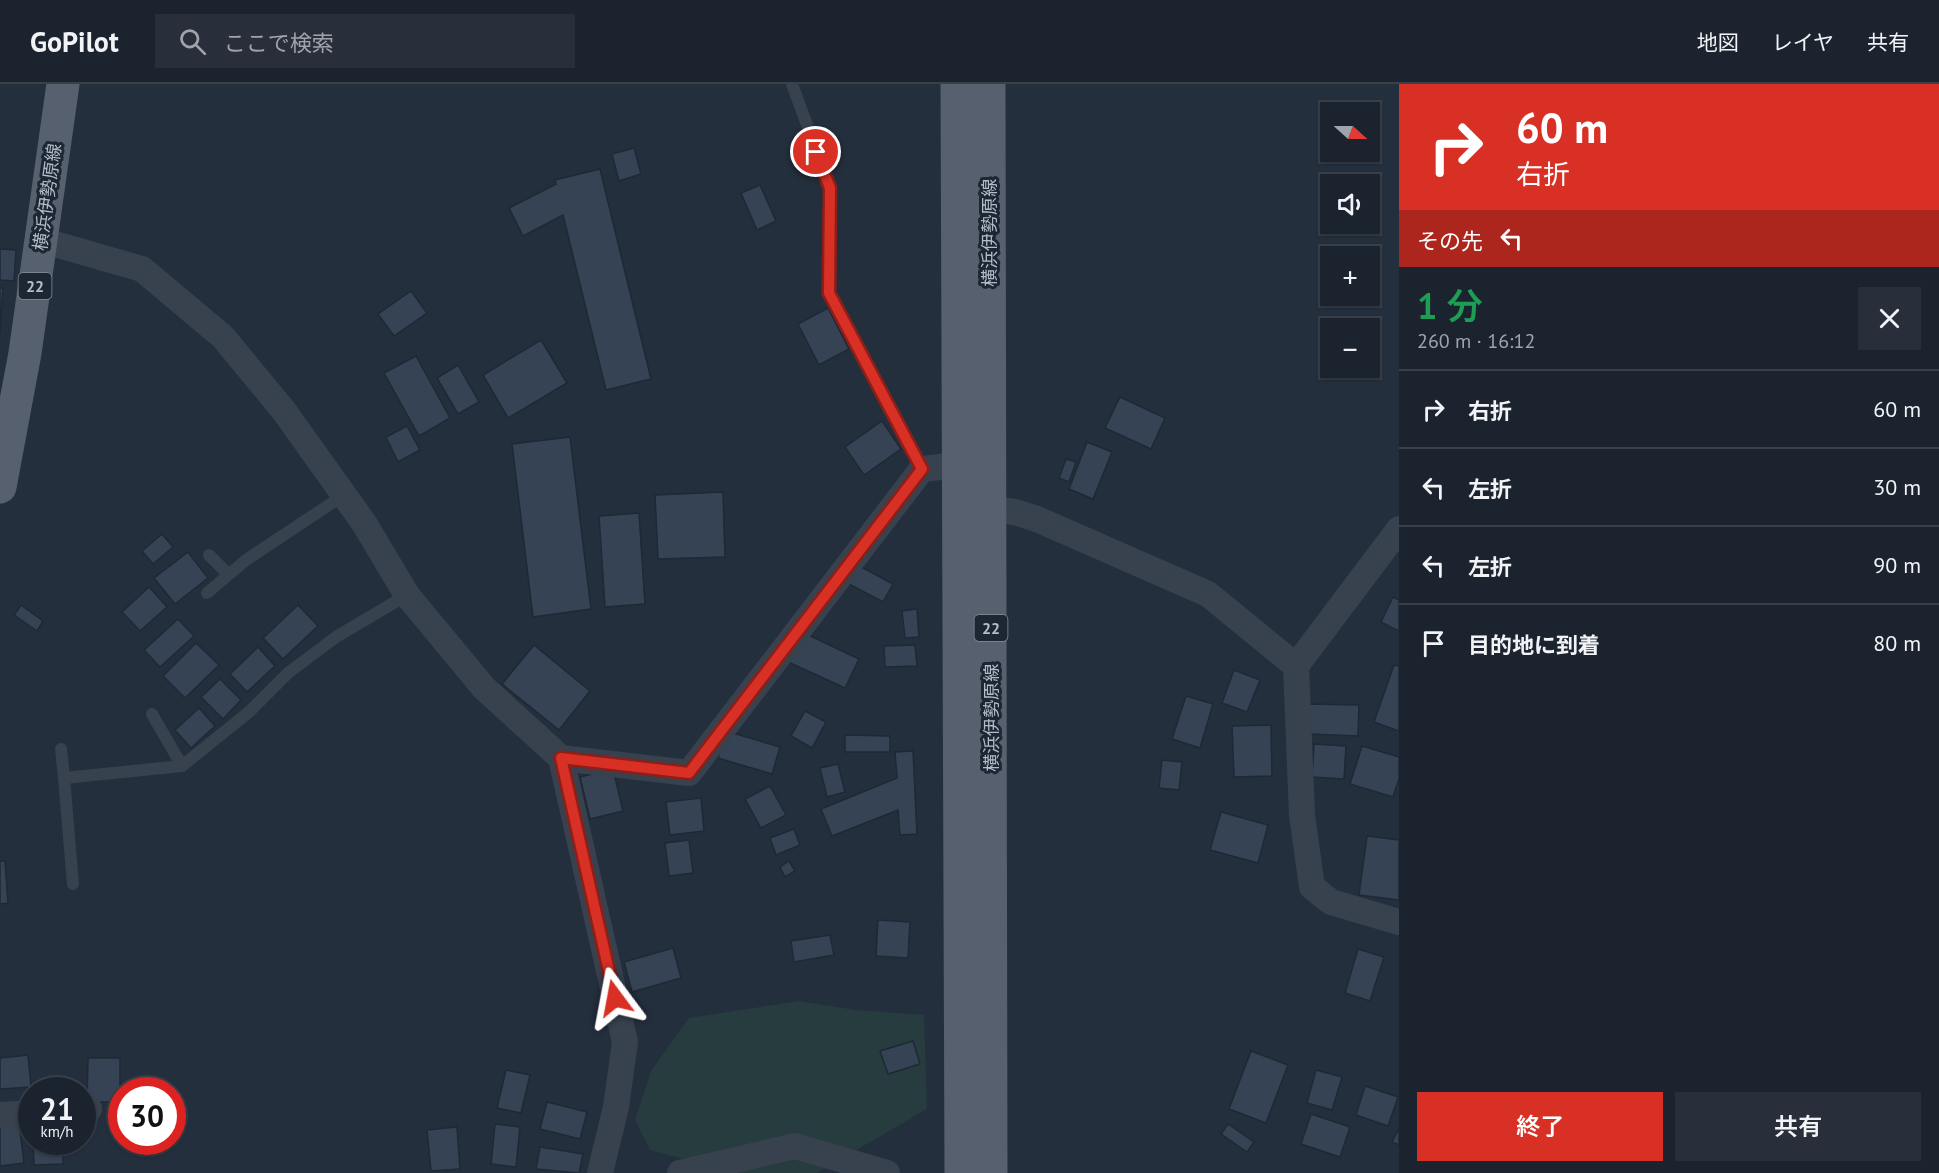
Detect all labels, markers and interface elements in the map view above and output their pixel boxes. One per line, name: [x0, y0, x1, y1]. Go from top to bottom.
search box: [155, 14, 575, 68]
text: GoPilot: [30, 23, 119, 60]
icon: search: [176, 25, 209, 58]
text: ここで検索: [224, 29, 334, 57]
text: 地図: [1697, 29, 1739, 56]
text: レイヤ: [1772, 29, 1834, 56]
text: 共有: [1867, 29, 1909, 56]
text: 60 m: [1516, 100, 1608, 155]
north arrow: [1320, 102, 1380, 162]
map controls: [1320, 102, 1380, 378]
icon: right: [1417, 108, 1495, 186]
pin: [790, 126, 841, 177]
icon: arrive: [799, 135, 832, 168]
street label: 横浜伊勢原線: [28, 142, 66, 252]
text: 右折: [1516, 157, 1570, 191]
button: sound: [1320, 174, 1380, 234]
street label: 横浜伊勢原線: [978, 179, 1001, 287]
icon: left: [1495, 222, 1528, 255]
text: その先: [1417, 227, 1483, 255]
button: +: [1320, 246, 1380, 306]
road number: 22: [18, 273, 51, 299]
text: 1 分: [1417, 282, 1483, 329]
button: close: [1858, 287, 1921, 350]
button: −: [1320, 318, 1380, 378]
text: 260 m · 16:12: [1417, 328, 1535, 354]
icon: right: [1417, 393, 1450, 426]
text: 60 m: [1873, 395, 1921, 423]
text: 右折: [1468, 397, 1512, 425]
icon: left: [1417, 471, 1450, 504]
text: 30 m: [1873, 473, 1921, 501]
text: 左折: [1468, 475, 1512, 503]
icon: left: [1417, 549, 1450, 582]
text: 90 m: [1873, 551, 1921, 579]
text: 左折: [1468, 553, 1512, 581]
road number: 22: [974, 615, 1008, 641]
icon: arrive: [1417, 627, 1450, 660]
text: 80 m: [1873, 629, 1921, 657]
text: 目的地に到着: [1468, 631, 1600, 659]
street label: 横浜伊勢原線: [980, 664, 1003, 772]
position arrow: [583, 966, 647, 1030]
speed limit sign: 30: [108, 1077, 186, 1155]
text: 21: [40, 1089, 74, 1128]
button: 終了: [1417, 1092, 1663, 1161]
button: 共有: [1675, 1092, 1921, 1161]
text: km/h: [41, 1122, 73, 1141]

